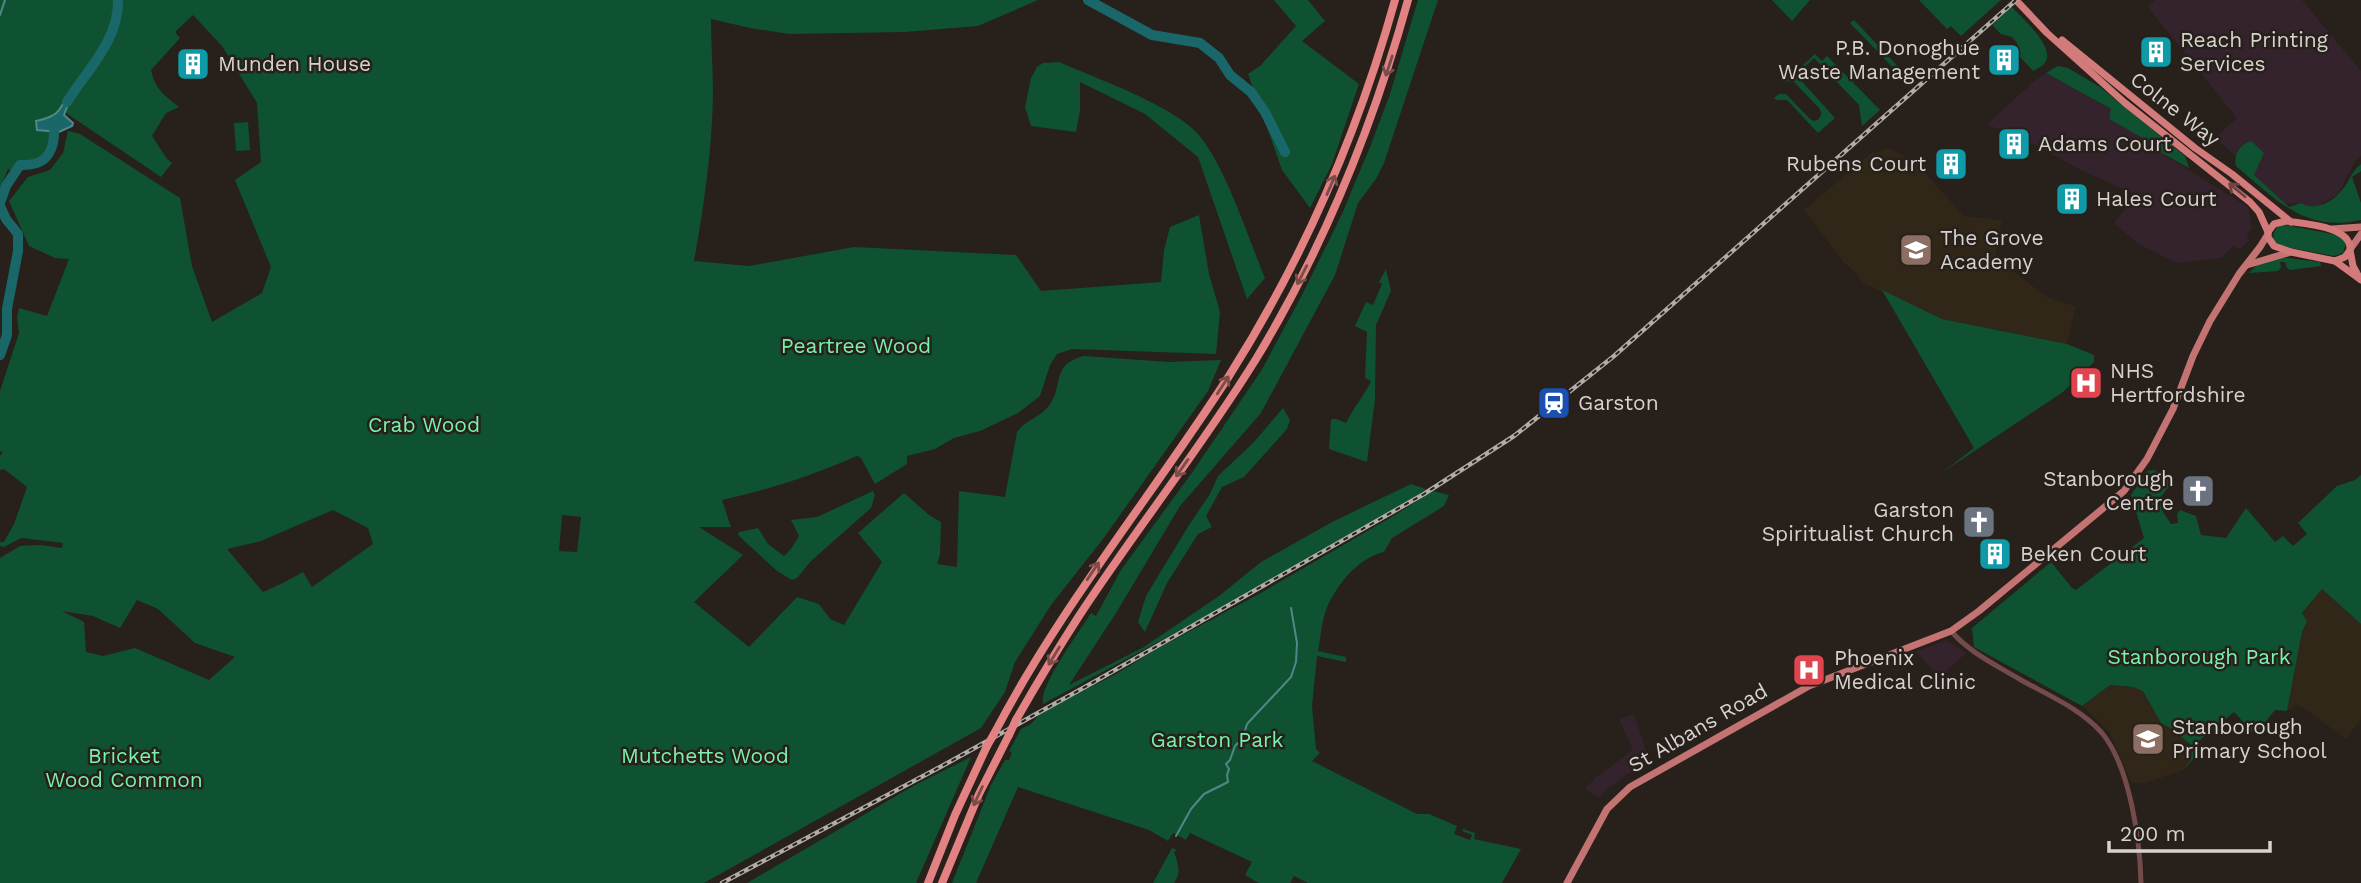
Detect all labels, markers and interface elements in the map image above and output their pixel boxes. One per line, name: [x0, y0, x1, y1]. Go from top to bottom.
place label: Reach Printing Services: [2180, 27, 2329, 76]
building icon: Reach Printing Services: [2137, 33, 2175, 71]
place label: P.B. Donoghue Waste Management: [1778, 35, 1980, 84]
building icon: P.B. Donoghue Waste Management: [1985, 41, 2023, 79]
building icon: Munden House: [174, 45, 212, 83]
place label: Munden House: [218, 51, 371, 76]
one-way arrow: [1382, 54, 1395, 76]
street label: Colne Way: [2126, 66, 2225, 151]
building icon: Adams Court: [1995, 125, 2033, 163]
place label: Adams Court: [2038, 131, 2172, 156]
building icon: Rubens Court: [1932, 145, 1970, 183]
place label: Rubens Court: [1786, 151, 1926, 176]
one-way arrow: [1325, 174, 1338, 196]
building icon: Hales Court: [2053, 180, 2091, 218]
one-way arrow: [2228, 182, 2246, 198]
place label: Hales Court: [2096, 186, 2217, 211]
place label: The Grove Academy: [1940, 225, 2044, 274]
school or university icon: The Grove Academy: [1897, 231, 1935, 269]
one-way arrow: [1295, 264, 1309, 285]
park label: Peartree Wood: [781, 333, 931, 358]
place label: NHS Hertfordshire: [2110, 358, 2246, 407]
hospital icon: NHS Hertfordshire: [2067, 364, 2105, 402]
one-way arrow: [1216, 375, 1230, 395]
station icon: Garston: [1535, 384, 1573, 422]
place label: Garston: [1578, 390, 1659, 415]
park label: Crab Wood: [368, 412, 480, 437]
one-way arrow: [1175, 458, 1189, 477]
place label: Stanborough Centre: [2043, 466, 2174, 515]
church icon: Stanborough Centre: [2179, 472, 2217, 510]
place label: Garston Spiritualist Church: [1762, 497, 1954, 546]
church icon: Garston Spiritualist Church: [1960, 503, 1998, 541]
building icon: Beken Court: [1976, 535, 2014, 573]
place label: Beken Court: [2020, 541, 2147, 566]
one-way arrow: [1086, 562, 1100, 581]
park label: Stanborough Park: [2107, 644, 2291, 669]
place label: Phoenix Medical Clinic: [1834, 645, 1976, 694]
one-way arrow: [1046, 646, 1061, 665]
hospital icon: Phoenix Medical Clinic: [1790, 651, 1828, 689]
street label: St Albans Road: [1624, 678, 1772, 777]
place label: Stanborough Primary School: [2172, 714, 2327, 763]
school or university icon: Stanborough Primary School: [2129, 720, 2167, 758]
park label: Garston Park: [1150, 727, 1284, 752]
park label: Bricket Wood Common: [45, 743, 203, 792]
park label: Mutchetts Wood: [621, 743, 789, 768]
one-way arrow: [971, 785, 984, 807]
scale bar: [2109, 810, 2270, 854]
text: 200 m: [2120, 821, 2186, 846]

